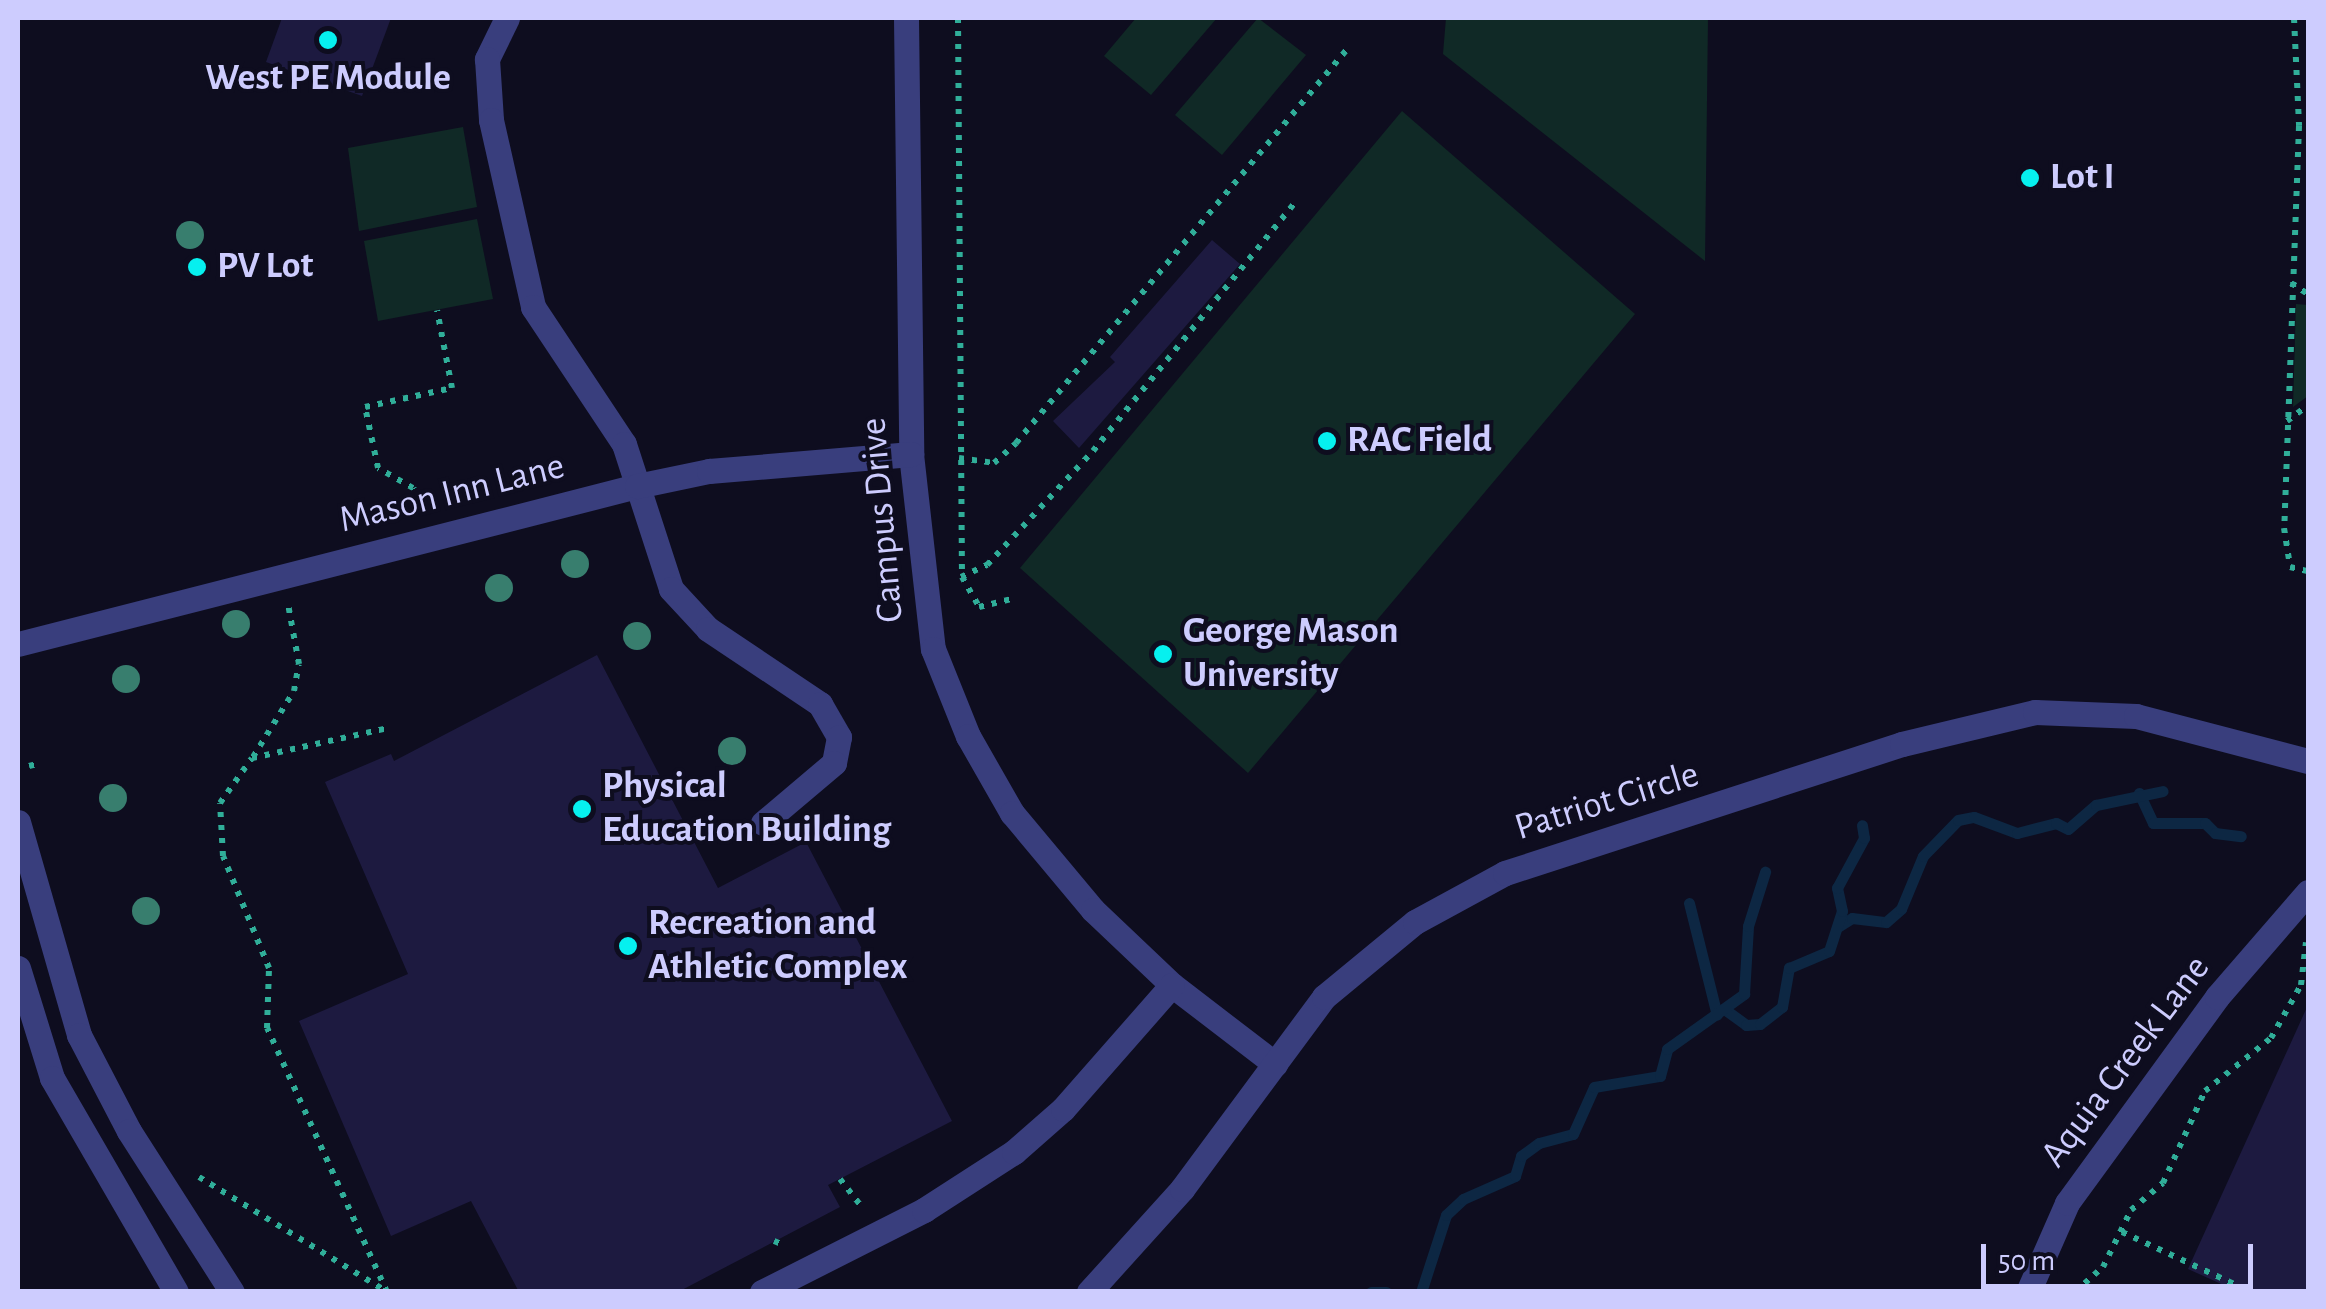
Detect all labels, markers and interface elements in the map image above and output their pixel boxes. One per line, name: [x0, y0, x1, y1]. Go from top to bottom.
marker: West PE Module: [317, 29, 339, 51]
place label: West PE Module: [205, 56, 451, 102]
place label: Lot I: [2050, 155, 2115, 201]
marker: Lot I: [2019, 167, 2041, 189]
place label: PV Lot: [217, 244, 313, 290]
marker: PV Lot: [186, 256, 208, 278]
street label: Campus Drive: [851, 416, 915, 624]
place label: RAC Field: [1347, 418, 1492, 464]
marker: RAC Field: [1316, 430, 1338, 452]
street label: Mason Inn Lane: [335, 444, 569, 544]
place label: George Mason University: [1183, 609, 1399, 698]
marker: George Mason University: [1152, 643, 1174, 665]
street label: Patriot Circle: [1510, 752, 1704, 852]
place label: Physical Education Building: [602, 764, 891, 854]
marker: Physical Education Building: [571, 798, 593, 820]
place label: Recreation and Athletic Complex: [648, 901, 908, 991]
marker: Recreation and Athletic Complex: [617, 935, 639, 957]
street label: Aquia Creek Lane: [2032, 947, 2220, 1177]
scale bar: [1986, 1224, 2258, 1286]
text: 50 m: [1998, 1246, 2055, 1276]

